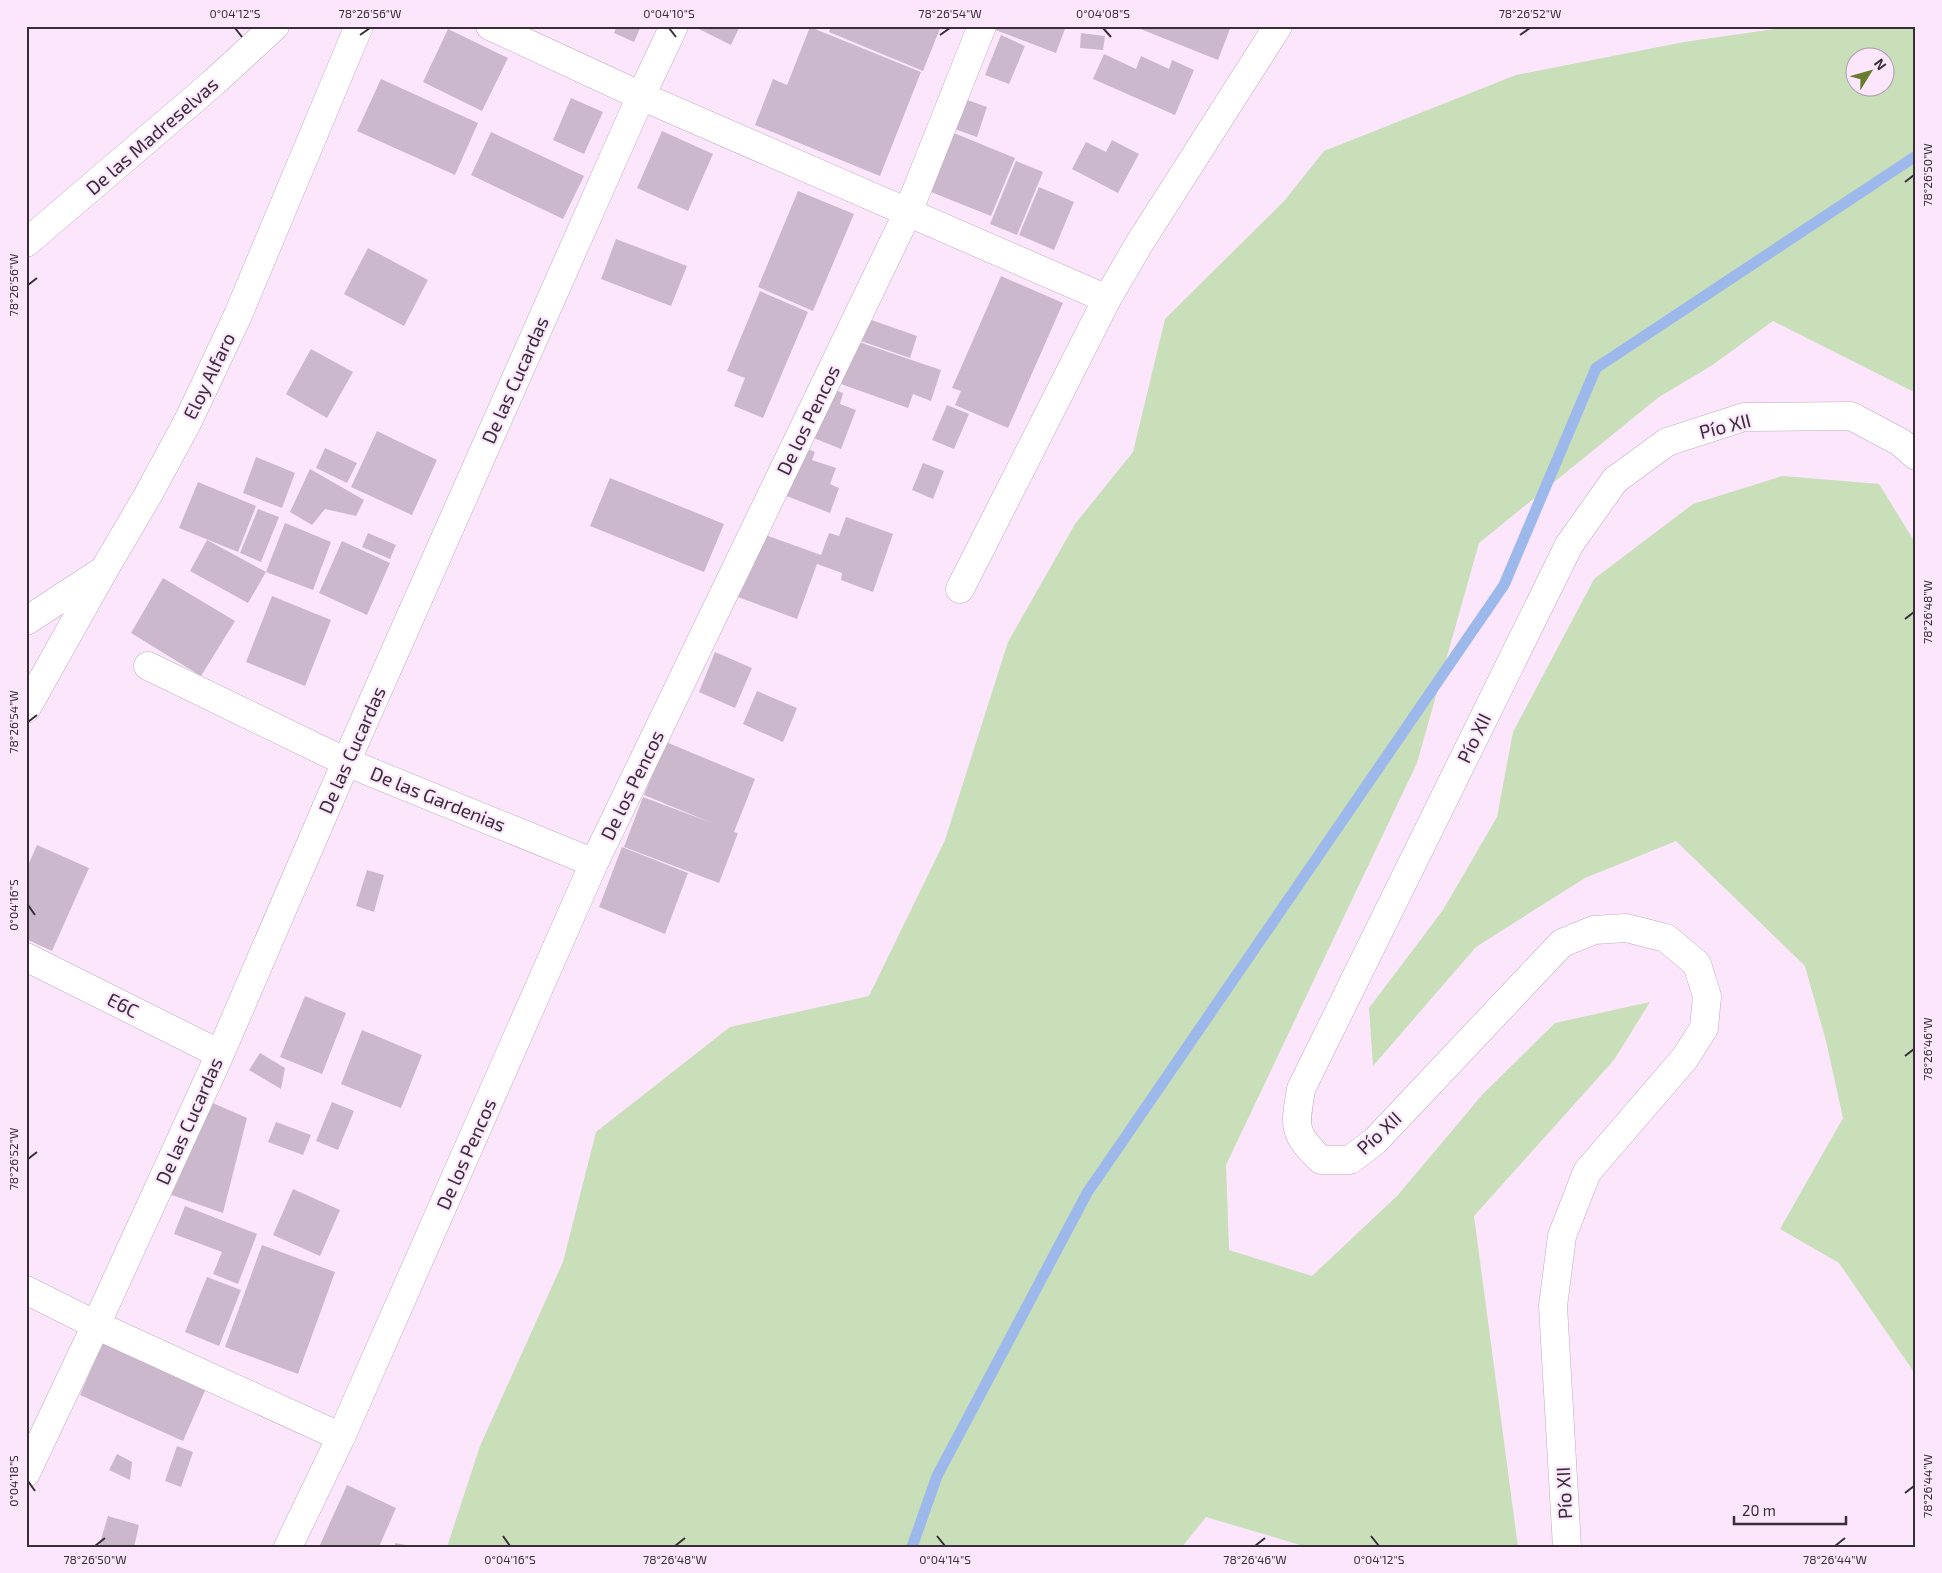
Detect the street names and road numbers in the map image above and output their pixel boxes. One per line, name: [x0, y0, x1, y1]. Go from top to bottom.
street label: De las Madreselvas: [81, 72, 223, 199]
street label: De las Cucardas: [476, 313, 553, 447]
street label: Eloy Alfaro: [178, 329, 239, 423]
street label: De los Pencos: [771, 361, 844, 478]
street label: Pío XII: [1697, 408, 1753, 443]
street label: De las Cucardas: [313, 683, 390, 817]
street label: Pío XII: [1452, 709, 1495, 766]
street label: De los Pencos: [595, 726, 668, 843]
street label: De las Gardenias: [367, 761, 509, 836]
street label: E6C: [104, 987, 143, 1022]
street label: De las Cucardas: [150, 1054, 227, 1188]
street label: De los Pencos: [431, 1095, 500, 1213]
street label: Pío XII: [1352, 1106, 1406, 1159]
street label: Pío XII: [1551, 1466, 1576, 1520]

